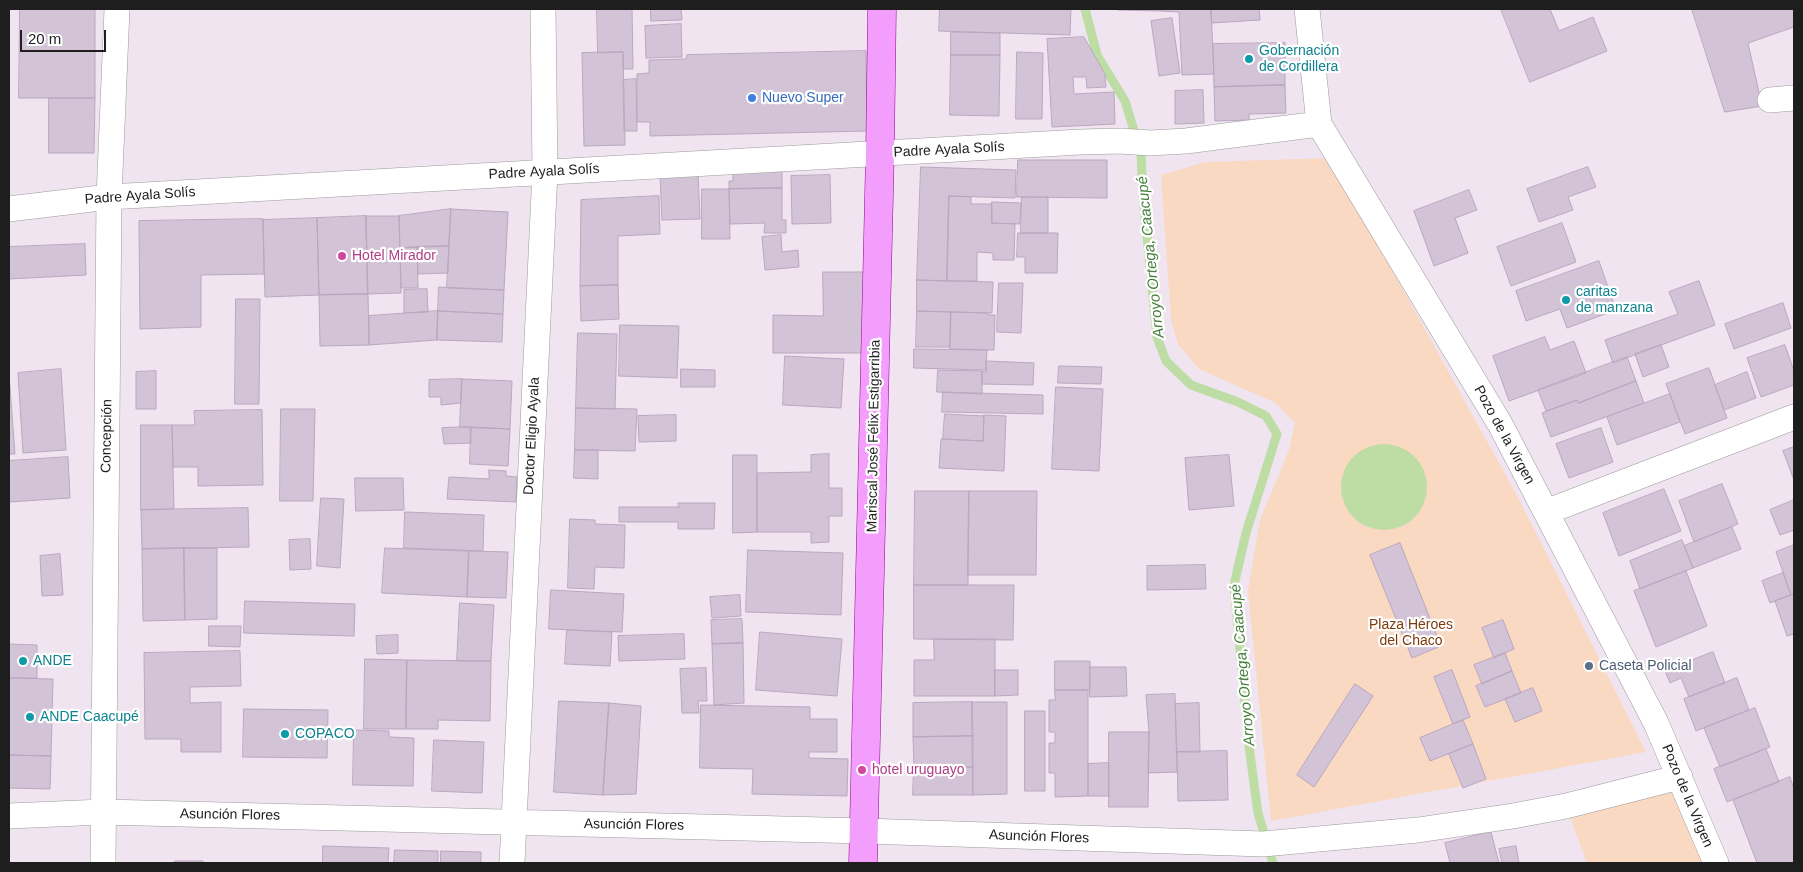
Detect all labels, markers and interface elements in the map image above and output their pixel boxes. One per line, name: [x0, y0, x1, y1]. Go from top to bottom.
scale bar: [22, 20, 109, 52]
text: 20 m: [28, 30, 61, 47]
place label: Gobernación de Cordillera: [1259, 43, 1339, 75]
marker: Gobernación de Cordillera: [1243, 53, 1255, 65]
place label: Nuevo Super: [762, 90, 844, 106]
marker: Nuevo Super: [746, 92, 758, 104]
street label: Padre Ayala Solís: [893, 139, 1005, 161]
street label: Padre Ayala Solís: [488, 161, 600, 183]
water label: Arroyo Ortega, Caacupé: [1134, 175, 1168, 339]
street label: Padre Ayala Solís: [84, 184, 196, 208]
place label: Hotel Mirador: [352, 248, 436, 264]
marker: Hotel Mirador: [336, 250, 348, 262]
place label: caritas de manzana: [1576, 284, 1653, 316]
marker: caritas de manzana: [1560, 294, 1572, 306]
street label: Mariscal José Félix Estigarribia: [864, 339, 884, 533]
street label: Doctor Eligio Ayala: [521, 377, 543, 495]
street label: Pozo de la Virgen: [1470, 383, 1538, 487]
street label: Concepción: [98, 399, 116, 473]
water label: Arroyo Ortega, Caacupé: [1227, 583, 1259, 747]
park label: Plaza Héroes del Chaco: [1369, 617, 1453, 650]
place label: ANDE: [33, 653, 72, 669]
marker: ANDE: [17, 655, 29, 667]
place label: Caseta Policial: [1599, 658, 1692, 674]
marker: Caseta Policial: [1583, 660, 1595, 672]
place label: ANDE Caacupé: [40, 709, 139, 725]
marker: ANDE Caacupé: [24, 711, 36, 723]
place label: COPACO: [295, 726, 355, 742]
marker: COPACO: [279, 728, 291, 740]
street label: Pozo de la Virgen: [1658, 742, 1716, 850]
place label: hotel uruguayo: [872, 762, 965, 778]
marker: hotel uruguayo: [856, 764, 868, 776]
street label: Asunción Flores: [180, 806, 280, 824]
street label: Asunción Flores: [584, 816, 684, 834]
street label: Asunción Flores: [989, 827, 1089, 847]

